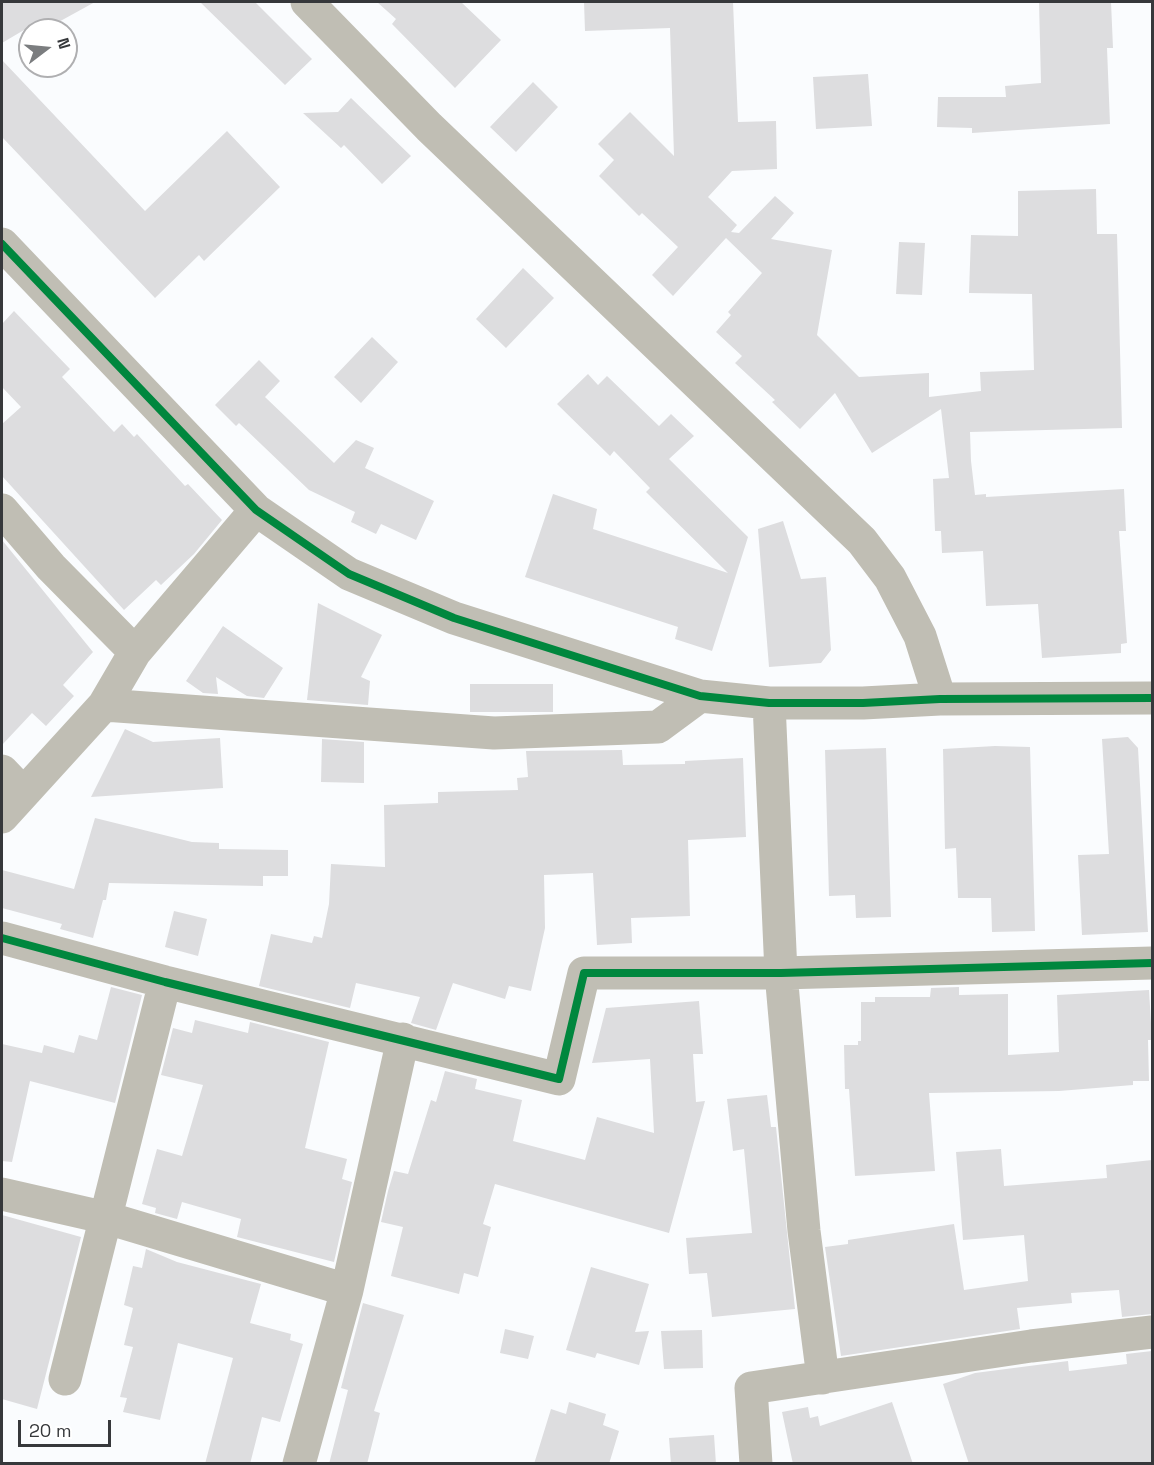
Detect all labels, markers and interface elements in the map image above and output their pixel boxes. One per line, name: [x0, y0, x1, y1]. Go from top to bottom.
north arrow: [18, 18, 78, 78]
text: N: [52, 35, 75, 51]
scale bar: [21, 1408, 114, 1446]
text: 20 m: [29, 1419, 72, 1442]

